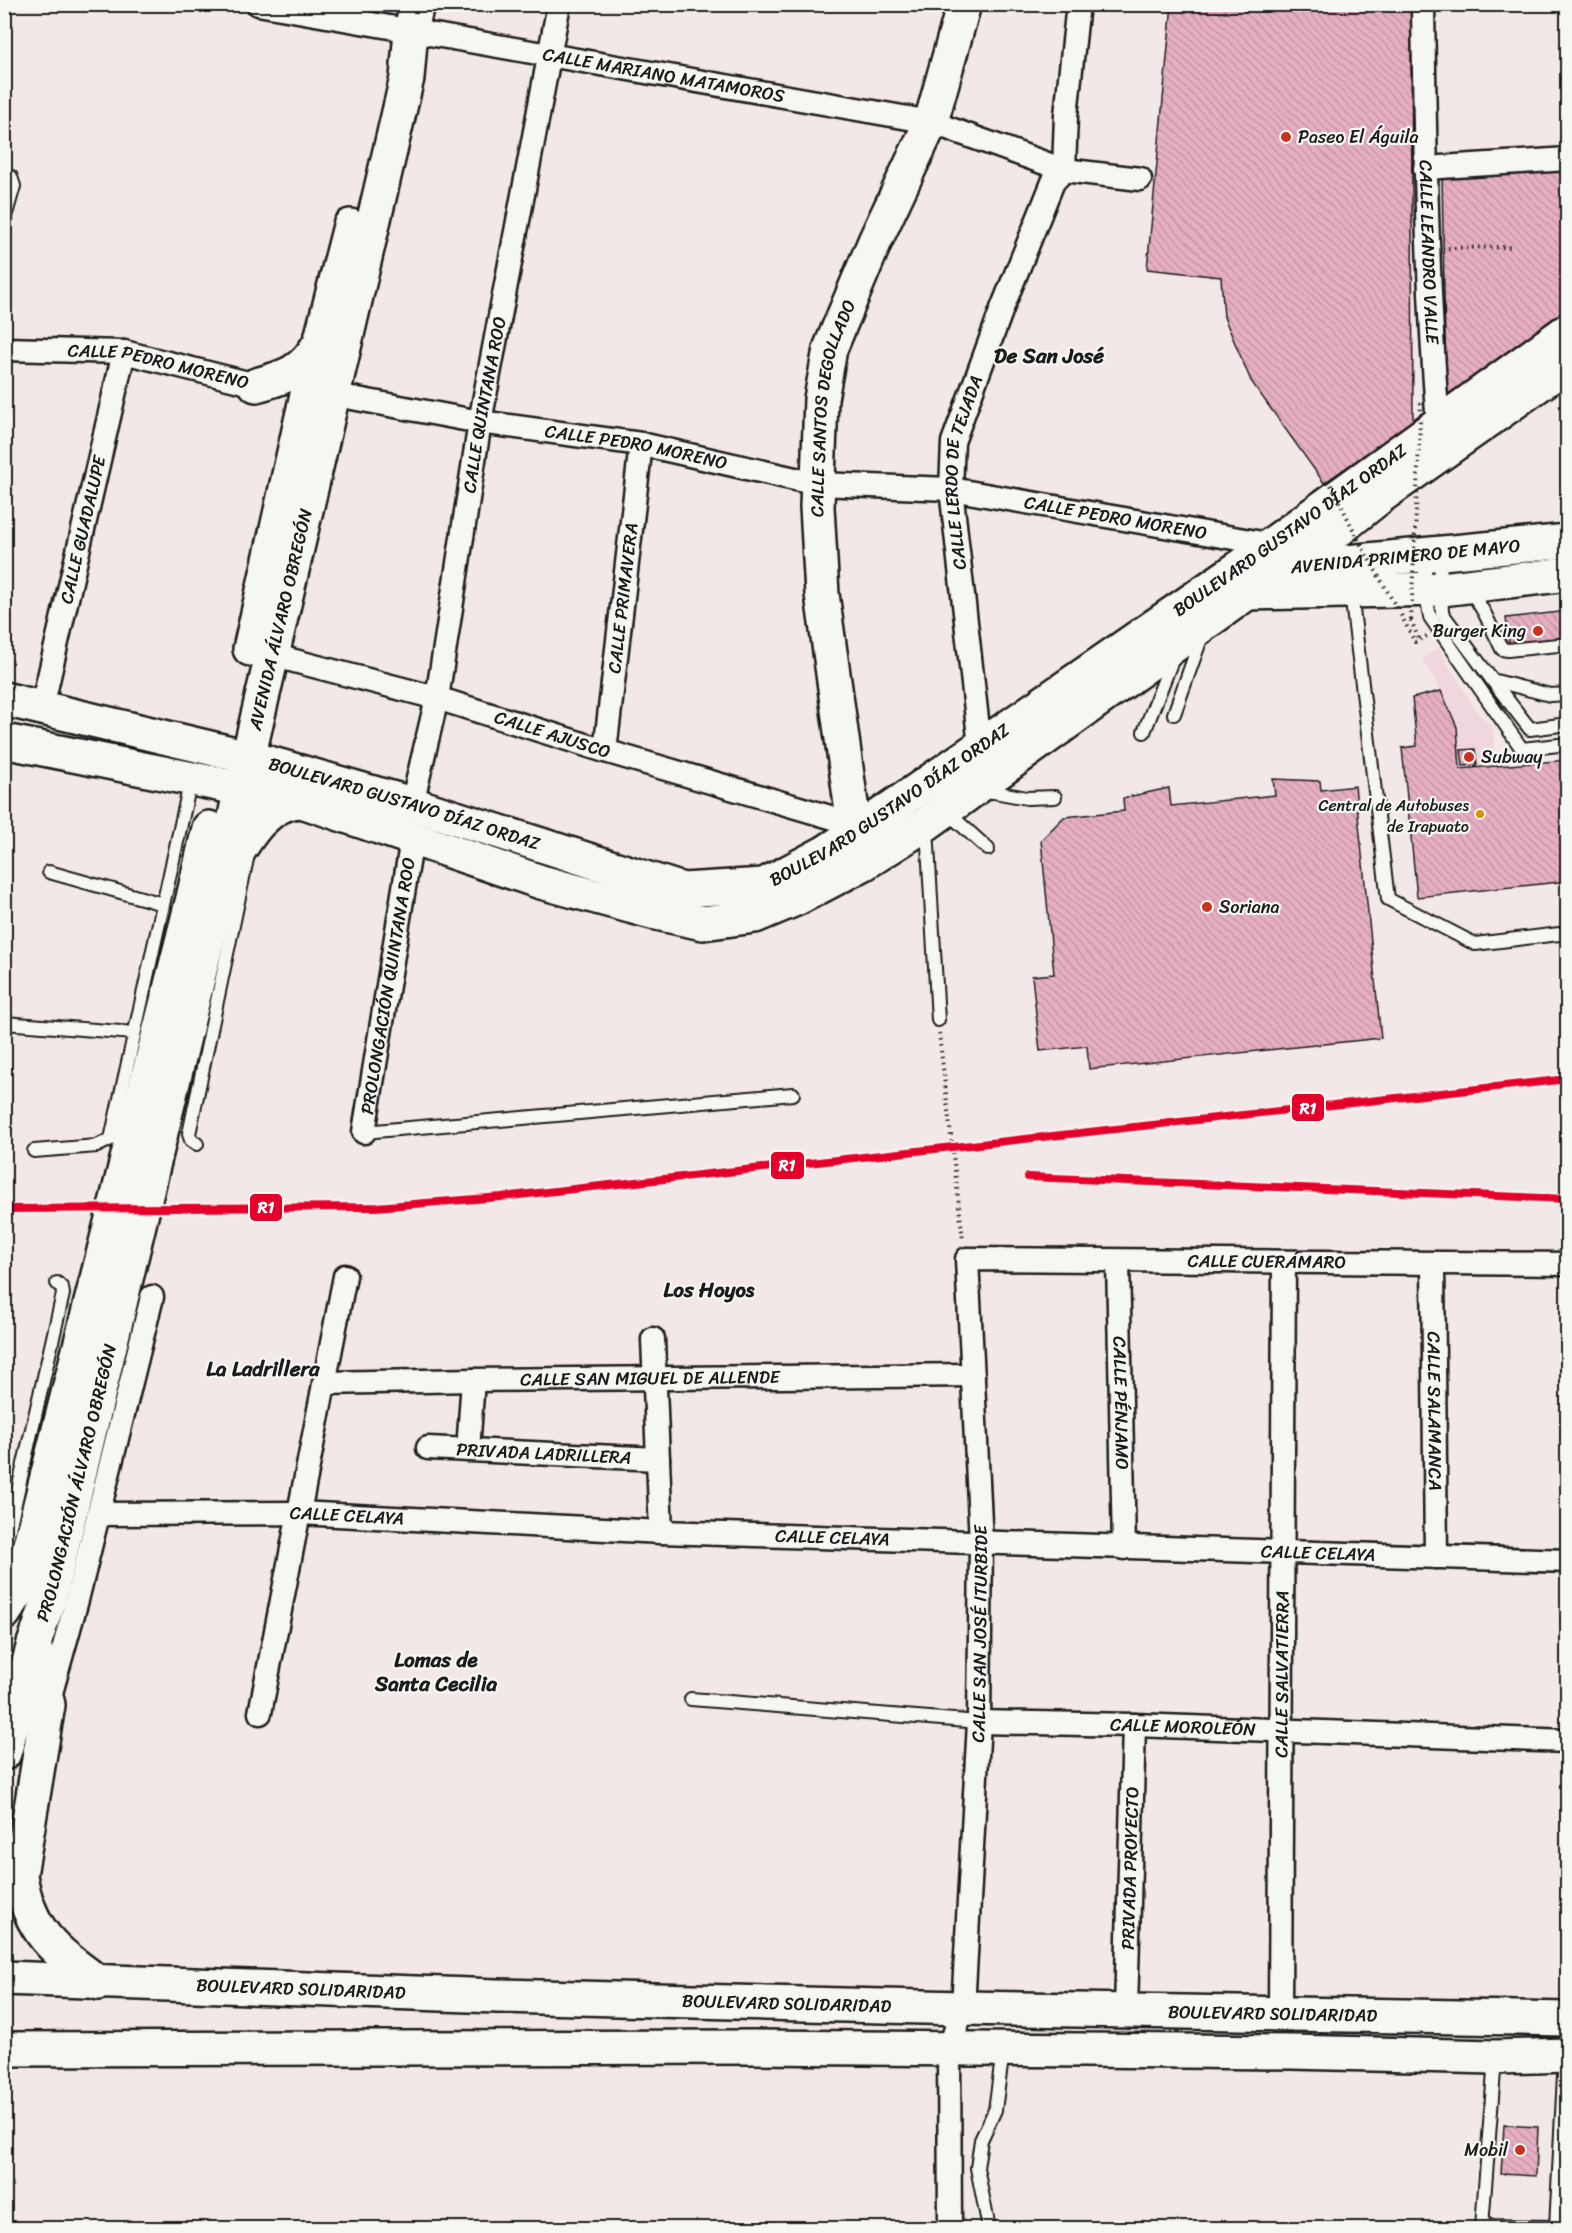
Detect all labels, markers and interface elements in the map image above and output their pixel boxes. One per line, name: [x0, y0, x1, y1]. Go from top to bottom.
street label: CALLE MARIANO MATAMOROS: [540, 38, 787, 112]
place label: Paseo El Águila: [1298, 121, 1419, 153]
marker: Paseo El Águila: [1279, 130, 1293, 144]
street label: CALLE LEANDRO VALLE: [1410, 159, 1449, 346]
street label: CALLE SANTOS DEGOLLADO: [801, 295, 865, 518]
street label: CALLE QUINTANA ROO: [453, 314, 516, 495]
street label: CALLE PEDRO MORENO: [67, 335, 252, 399]
district label: De San José: [994, 337, 1104, 375]
street label: CALLE LERDO DE TEJADA: [935, 371, 992, 572]
street label: CALLE PEDRO MORENO: [543, 415, 730, 479]
street label: BOULEVARD GUSTAVO DÍAZ ORDAZ: [1166, 435, 1415, 625]
street label: CALLE GUADALUPE: [50, 451, 116, 607]
street label: CALLE PEDRO MORENO: [1022, 486, 1209, 549]
street label: AVENIDA ÁLVARO OBREGÓN: [239, 505, 322, 735]
street label: CALLE PRIMAVERA: [598, 521, 648, 675]
street label: AVENIDA PRIMERO DE MAYO: [1288, 530, 1522, 583]
place label: Burger King: [1433, 615, 1526, 647]
marker: Burger King: [1531, 624, 1545, 638]
street label: CALLE AJUSCO: [490, 701, 615, 768]
street label: BOULEVARD GUSTAVO DÍAZ ORDAZ: [763, 714, 1017, 895]
place label: Subway: [1481, 741, 1543, 773]
street label: BOULEVARD GUSTAVO DÍAZ ORDAZ: [265, 748, 545, 860]
marker: Subway: [1462, 750, 1476, 764]
place label: Central de Autobuses de Irapuato: [1318, 791, 1469, 841]
marker: Central de Autobuses de Irapuato: [1474, 808, 1486, 820]
street label: PROLONGACIÓN QUINTANA ROO: [351, 855, 425, 1117]
place label: Soriana: [1219, 891, 1280, 923]
marker: Soriana: [1200, 900, 1214, 914]
line badge: R1: [1291, 1093, 1325, 1122]
text: R1: [1299, 1094, 1316, 1123]
line badge: R1: [770, 1151, 805, 1180]
text: R1: [778, 1151, 795, 1180]
line badge: R1: [249, 1193, 283, 1222]
text: R1: [257, 1193, 274, 1222]
street label: CALLE CUERÁMARO: [1187, 1245, 1346, 1278]
district label: Los Hoyos: [664, 1271, 755, 1309]
street label: CALLE SALAMANCA: [1418, 1331, 1451, 1491]
street label: CALLE PÉNJAMO: [1104, 1336, 1138, 1470]
street label: PROLONGACIÓN ÁLVARO OBREGÓN: [27, 1340, 126, 1626]
district label: La Ladrillera: [206, 1350, 321, 1388]
street label: CALLE SAN MIGUEL DE ALLENDE: [520, 1361, 781, 1396]
street label: PRIVADA LADRILLERA: [456, 1433, 632, 1474]
street label: CALLE CELAYA: [290, 1497, 405, 1534]
street label: CALLE CELAYA: [775, 1520, 890, 1555]
street label: CALLE SAN JOSÉ ITURBIDE: [962, 1523, 997, 1743]
street label: CALLE CELAYA: [1260, 1535, 1376, 1571]
street label: CALLE SALVATIERRA: [1265, 1590, 1298, 1758]
district label: Lomas de Santa Cecilia: [374, 1641, 497, 1703]
street label: CALLE MOROLEÓN: [1110, 1709, 1257, 1745]
street label: PRIVADA PROYECTO: [1112, 1786, 1148, 1950]
street label: BOULEVARD SOLIDARIDAD: [196, 1969, 406, 2009]
street label: BOULEVARD SOLIDARIDAD: [682, 1985, 892, 2022]
street label: BOULEVARD SOLIDARIDAD: [1168, 1996, 1378, 2032]
place label: Mobil: [1464, 2134, 1509, 2166]
marker: Mobil: [1513, 2143, 1527, 2157]

